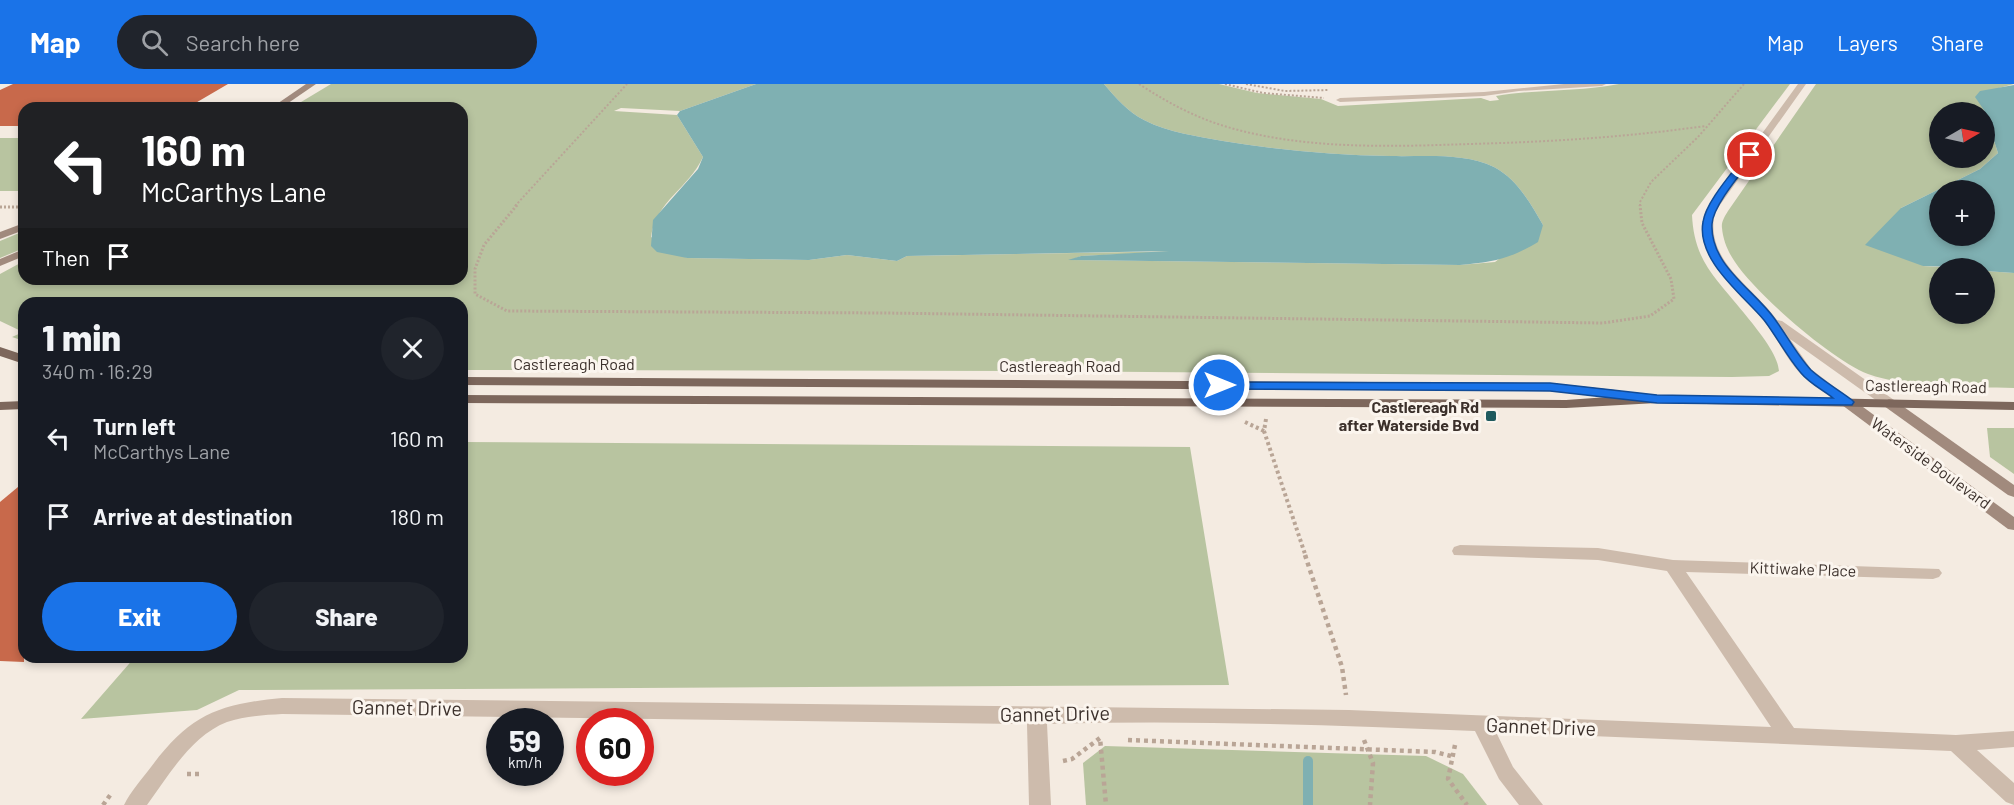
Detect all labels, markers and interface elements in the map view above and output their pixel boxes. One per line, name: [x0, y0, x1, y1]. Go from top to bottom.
search box: [117, 15, 537, 69]
text: Map: [30, 25, 81, 59]
icon: search: [138, 26, 171, 59]
text: Search here: [186, 29, 300, 55]
text: Map: [1767, 30, 1804, 55]
text: Layers: [1837, 30, 1898, 55]
text: Share: [1931, 30, 1984, 55]
north arrow: [1929, 102, 1995, 168]
map controls: [1929, 102, 1995, 324]
text: 160 m: [141, 124, 246, 174]
icon: left: [42, 126, 120, 204]
pin: [1724, 129, 1775, 180]
icon: arrive: [1733, 138, 1766, 171]
text: McCarthys Lane: [141, 175, 327, 207]
button: +: [1929, 180, 1995, 246]
icon: arrive: [102, 240, 135, 273]
text: Then: [42, 244, 90, 270]
button: −: [1929, 258, 1995, 324]
text: 1 min: [42, 315, 121, 358]
button: close: [381, 317, 444, 380]
position arrow: [1187, 353, 1251, 417]
street label: Castlereagh Road: [513, 354, 635, 373]
street label: Castlereagh Road: [999, 356, 1121, 375]
text: 340 m · 16:29: [42, 359, 153, 383]
street label: Castlereagh Road: [1865, 375, 1987, 396]
place label: Castlereagh Rd after Waterside Bvd: [1339, 397, 1479, 434]
marker: Castlereagh Rd after Waterside Bvd: [1484, 409, 1498, 423]
text: Turn left: [93, 413, 176, 439]
street label: Waterside Boulevard: [1868, 413, 1995, 512]
icon: left: [42, 422, 75, 455]
text: 160 m: [390, 425, 444, 451]
text: McCarthys Lane: [93, 439, 230, 463]
icon: arrive: [42, 500, 75, 533]
text: Arrive at destination: [93, 503, 292, 529]
text: 180 m: [390, 503, 444, 529]
street label: Kittiwake Place: [1749, 557, 1857, 580]
button: Exit: [42, 582, 237, 651]
button: Share: [249, 582, 444, 651]
street label: Gannet Drive: [352, 694, 462, 720]
street label: Gannet Drive: [1000, 700, 1110, 726]
speed limit sign: 60: [576, 708, 654, 786]
street label: Gannet Drive: [1486, 712, 1596, 740]
text: 59: [509, 722, 541, 758]
text: km/h: [508, 753, 542, 771]

